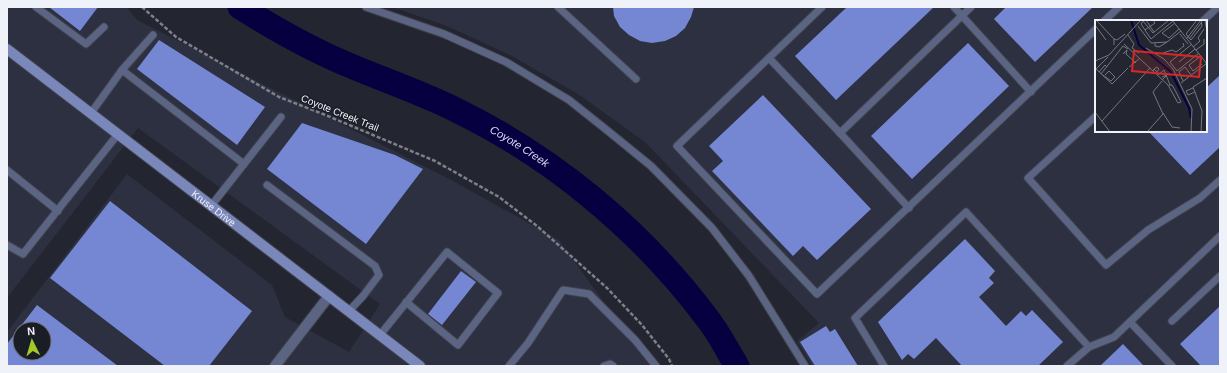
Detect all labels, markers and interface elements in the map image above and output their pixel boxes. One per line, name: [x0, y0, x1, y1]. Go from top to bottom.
inset map: [1095, 20, 1207, 132]
street label: Coyote Creek Trail: [300, 92, 380, 134]
water label: Coyote Creek: [488, 123, 552, 170]
street label: Kruse Drive: [190, 188, 238, 228]
north arrow: [12, 321, 52, 361]
text: N: [27, 325, 36, 337]

